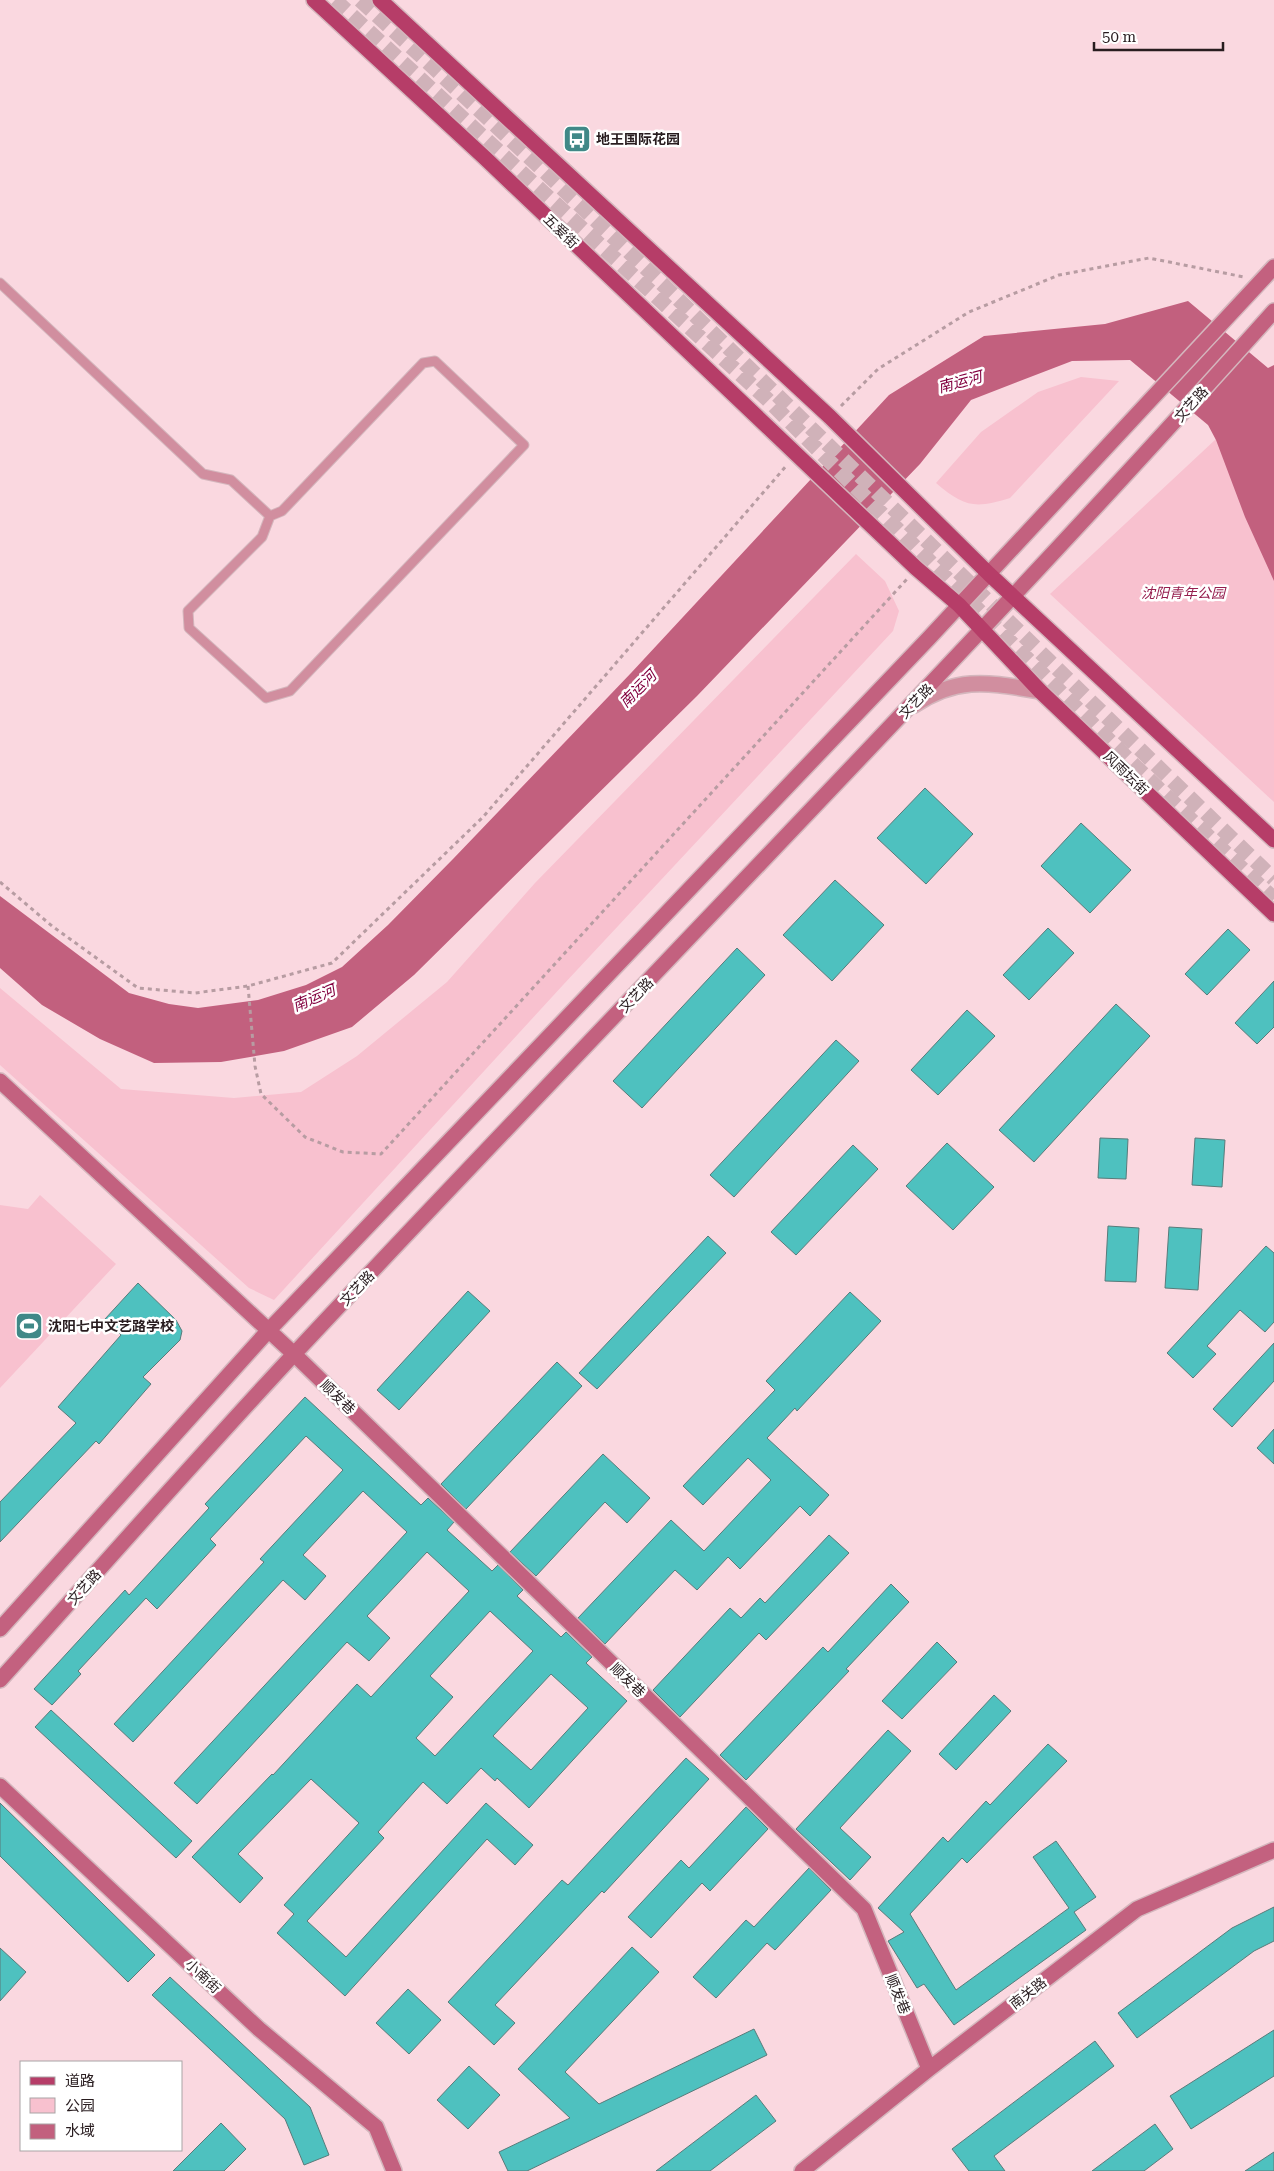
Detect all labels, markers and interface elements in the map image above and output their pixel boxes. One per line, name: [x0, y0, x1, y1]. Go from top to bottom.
scale bar: [1094, 20, 1223, 52]
text: 50 m: [1102, 28, 1137, 46]
bus stop icon: 地王国际花园: [562, 124, 592, 154]
place label: 地王国际花园: [596, 131, 680, 147]
street label: 五爱街: [540, 211, 582, 251]
water label: 南运河: [936, 367, 987, 397]
street label: 文艺路: [1171, 383, 1211, 425]
park label: 沈阳青年公园: [1141, 585, 1227, 601]
water label: 南运河: [616, 665, 662, 711]
street label: 文艺路: [896, 680, 936, 722]
street label: 风雨坛街: [1100, 748, 1152, 798]
street label: 文艺路: [616, 974, 656, 1016]
water label: 南运河: [290, 980, 341, 1015]
street label: 文艺路: [337, 1267, 377, 1309]
sports icon: 沈阳七中文艺路学校: [14, 1311, 44, 1341]
place label: 沈阳七中文艺路学校: [48, 1318, 174, 1334]
street label: 顺发巷: [317, 1377, 359, 1417]
street label: 文艺路: [64, 1566, 104, 1608]
street label: 顺发巷: [607, 1660, 649, 1700]
street label: 小南街: [182, 1956, 224, 1996]
street label: 顺发巷: [883, 1972, 913, 2016]
street label: 南关路: [1007, 1974, 1049, 2012]
legend: [20, 2061, 182, 2151]
text: 道路: [65, 2072, 95, 2090]
text: 公园: [65, 2097, 95, 2115]
text: 水域: [65, 2122, 95, 2140]

